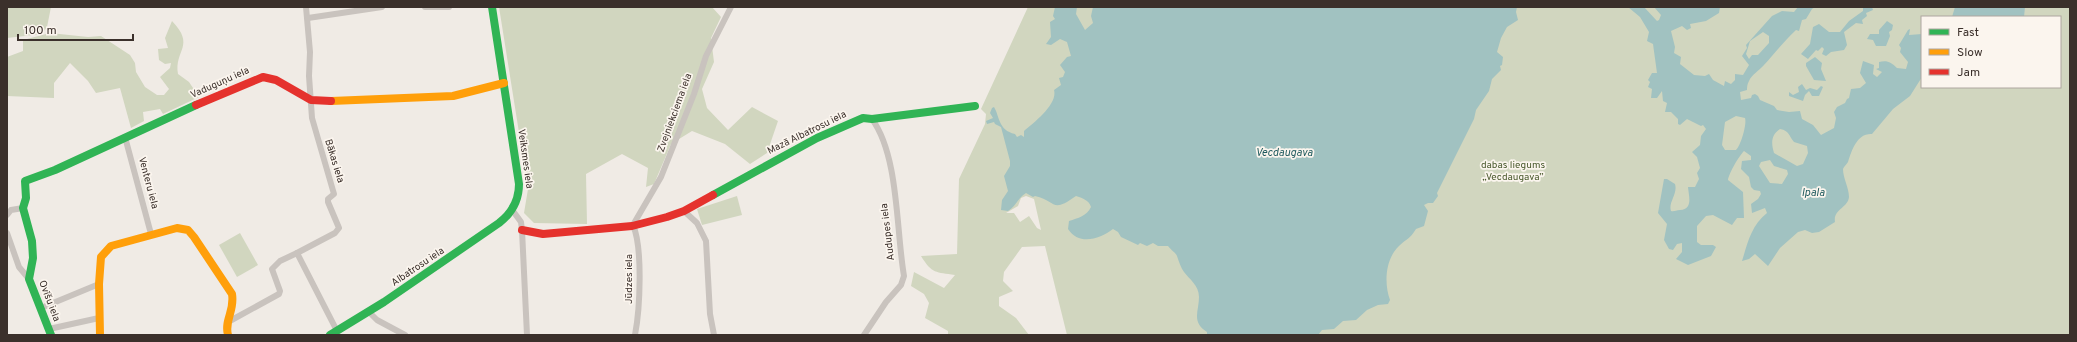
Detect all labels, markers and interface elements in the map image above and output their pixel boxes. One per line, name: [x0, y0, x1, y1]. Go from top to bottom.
scale bar: [18, 16, 133, 42]
legend: [1921, 16, 2061, 88]
text: 100 m: [24, 23, 57, 39]
text: Fast: [1957, 25, 1979, 41]
text: Slow: [1957, 45, 1983, 61]
street label: Vaduguņu iela: [189, 64, 251, 102]
text: Jam: [1957, 65, 1980, 81]
street label: Zvejniekciema iela: [655, 72, 695, 154]
street label: Mazā Albatrosu iela: [765, 108, 849, 158]
street label: Veiksmes iela: [514, 128, 536, 190]
street label: Bākas iela: [321, 138, 347, 184]
water label: Vecdaugava: [1255, 146, 1313, 160]
street label: Venteru iela: [135, 156, 161, 210]
park label: dabas liegums „Vecdaugava”: [1481, 159, 1545, 184]
water label: Ipala: [1801, 186, 1825, 200]
street label: Audupes iela: [878, 203, 898, 261]
street label: Albatrosu iela: [389, 245, 447, 289]
street label: Jūdzes iela: [623, 254, 636, 304]
street label: Ovīšu iela: [35, 278, 63, 324]

